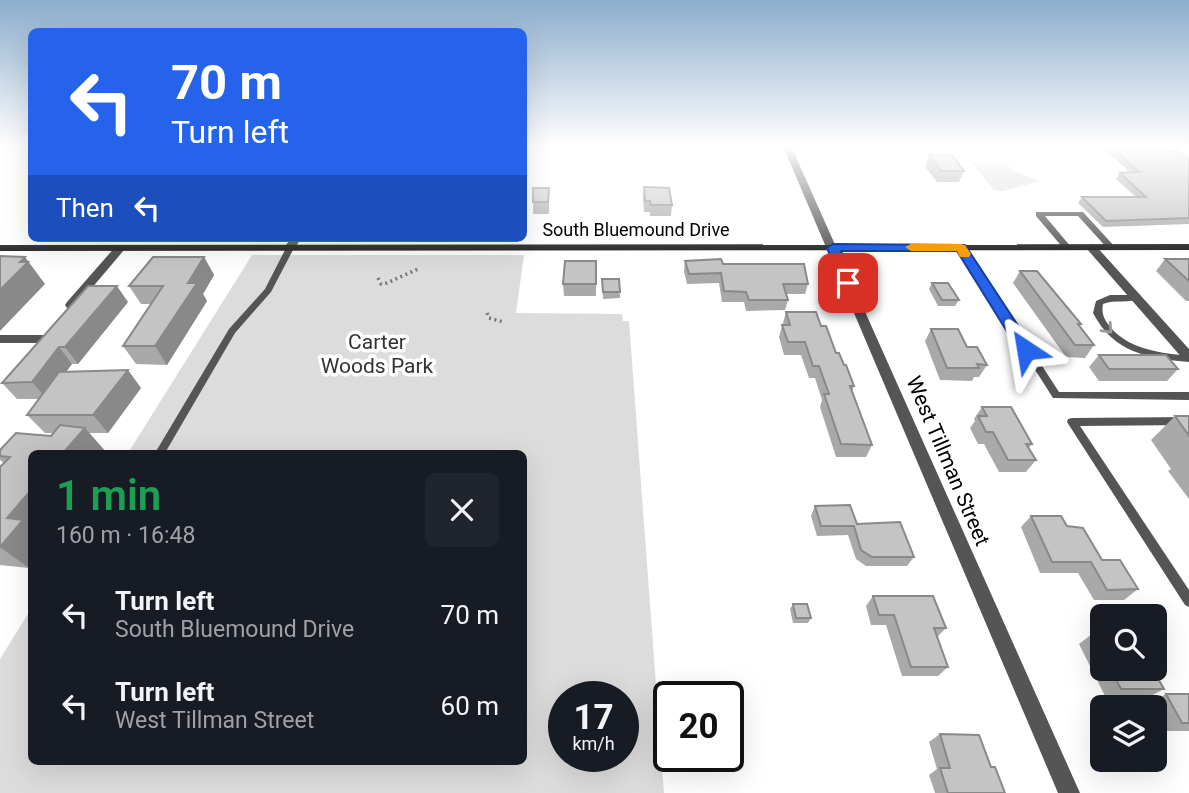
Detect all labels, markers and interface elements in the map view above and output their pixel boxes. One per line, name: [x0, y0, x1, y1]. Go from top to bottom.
text: 70 m: [171, 54, 282, 111]
icon: left: [56, 56, 147, 147]
text: Turn left: [171, 113, 289, 151]
icon: left: [128, 189, 166, 227]
text: Then: [56, 193, 114, 223]
street label: South Bluemound Drive: [542, 219, 730, 240]
pin: [818, 253, 878, 313]
icon: arrive: [829, 264, 867, 302]
position arrow: [989, 313, 1063, 387]
one-way arrow: [1100, 320, 1112, 333]
park label: Carter Woods Park: [321, 330, 434, 378]
street label: West Tillman Street: [901, 373, 995, 550]
text: 1 min: [56, 471, 161, 520]
button: close: [425, 473, 499, 547]
text: 160 m · 16:48: [56, 522, 195, 549]
text: Turn left: [115, 586, 214, 616]
icon: left: [56, 596, 94, 634]
text: 70 m: [441, 600, 499, 630]
map controls: [1090, 604, 1167, 772]
button: search: [1090, 604, 1167, 681]
text: South Bluemound Drive: [115, 616, 354, 643]
text: Turn left: [115, 677, 214, 707]
speed limit sign: 20: [653, 681, 744, 772]
icon: left: [56, 687, 94, 725]
text: 60 m: [441, 691, 499, 721]
button: layers: [1090, 695, 1167, 772]
text: 17: [573, 697, 614, 738]
text: West Tillman Street: [115, 707, 314, 734]
text: km/h: [572, 733, 615, 754]

